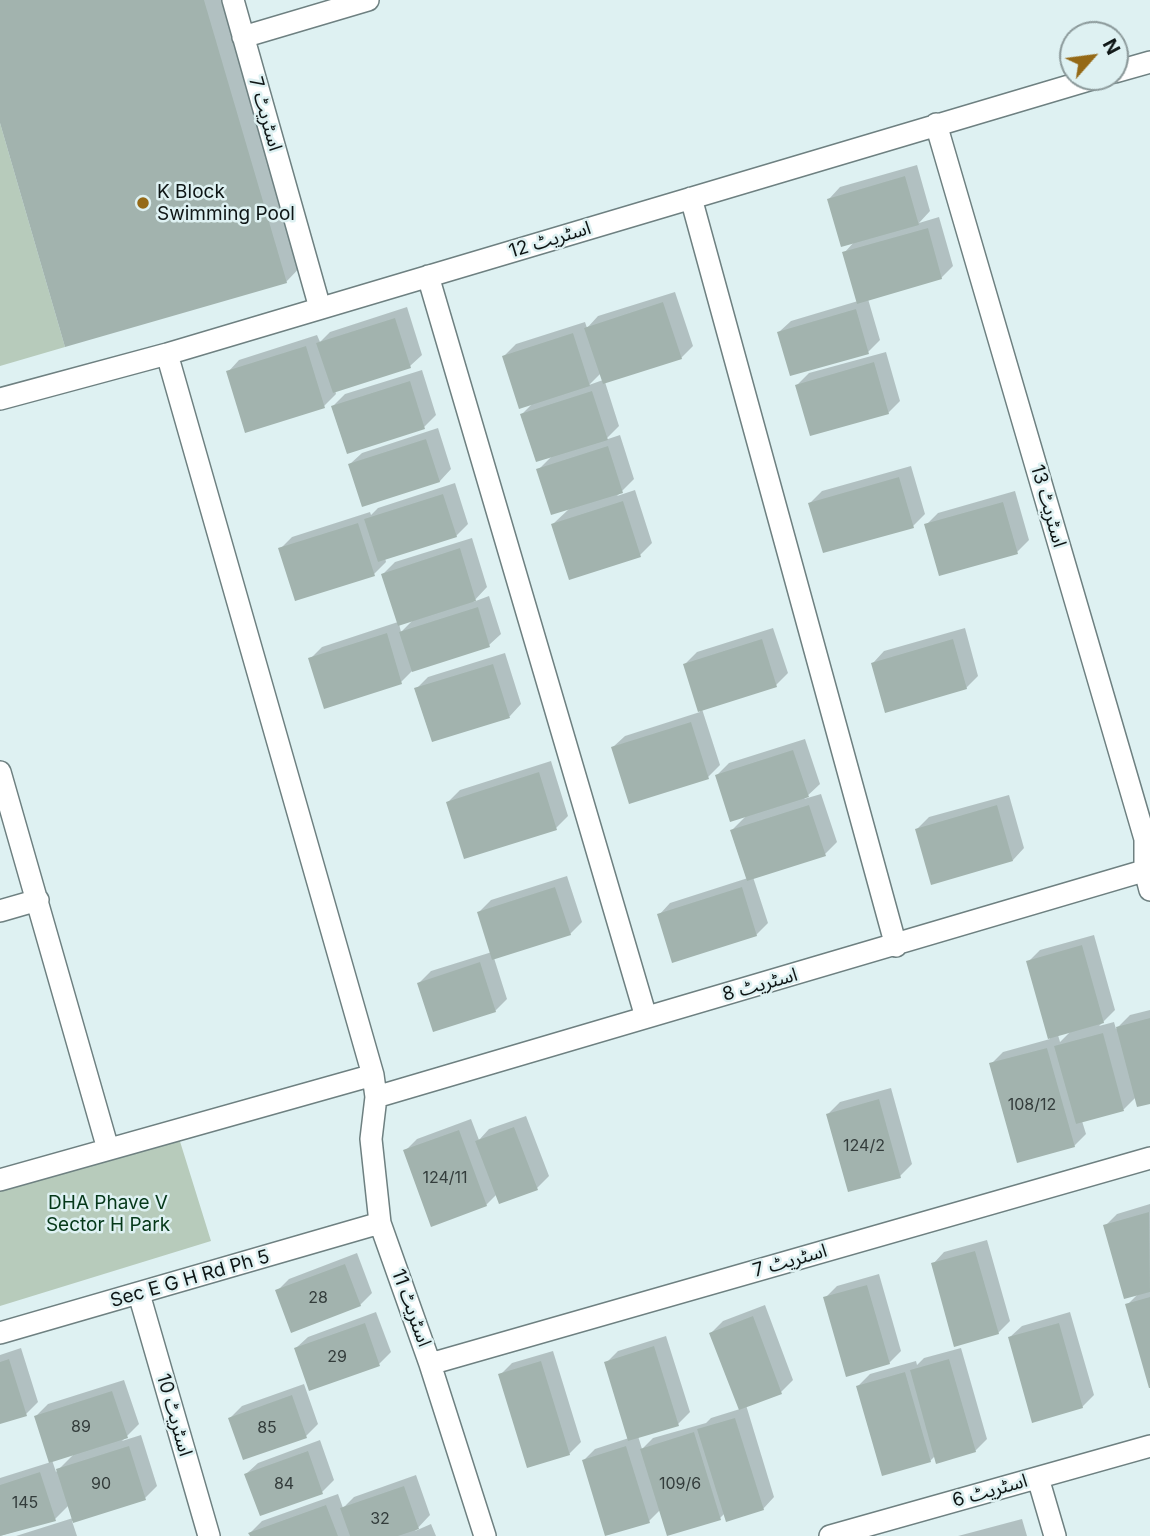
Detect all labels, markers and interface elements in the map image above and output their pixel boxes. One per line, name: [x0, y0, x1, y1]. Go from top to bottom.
north arrow: [1059, 21, 1129, 91]
text: N: [1098, 35, 1125, 59]
street label: اسٹریٹ 7: [244, 74, 286, 154]
place label: K Block Swimming Pool: [157, 181, 295, 225]
marker: K Block Swimming Pool: [135, 195, 151, 211]
street label: اسٹریٹ 12: [506, 217, 594, 263]
street label: اسٹریٹ 13: [1025, 462, 1071, 550]
street label: اسٹریٹ 8: [720, 963, 800, 1007]
house number: 108/12: [1008, 1095, 1056, 1115]
house number: 124/2: [843, 1136, 885, 1156]
house number: 124/11: [422, 1168, 468, 1188]
park label: DHA Phave V Sector H Park: [46, 1192, 170, 1236]
street label: اسٹریٹ 7: [750, 1240, 830, 1282]
street label: Sec E G H Rd Ph 5: [108, 1245, 272, 1313]
street label: اسٹریٹ 11: [386, 1266, 436, 1350]
house number: 28: [308, 1288, 328, 1308]
house number: 29: [327, 1347, 347, 1367]
street label: اسٹریٹ 10: [151, 1371, 197, 1459]
house number: 89: [71, 1417, 91, 1437]
house number: 85: [257, 1418, 277, 1438]
street label: اسٹریٹ 6: [950, 1469, 1030, 1513]
house number: 90: [91, 1474, 111, 1494]
house number: 84: [274, 1474, 294, 1494]
house number: 109/6: [659, 1474, 701, 1494]
house number: 145: [12, 1493, 38, 1513]
house number: 32: [370, 1509, 390, 1529]

